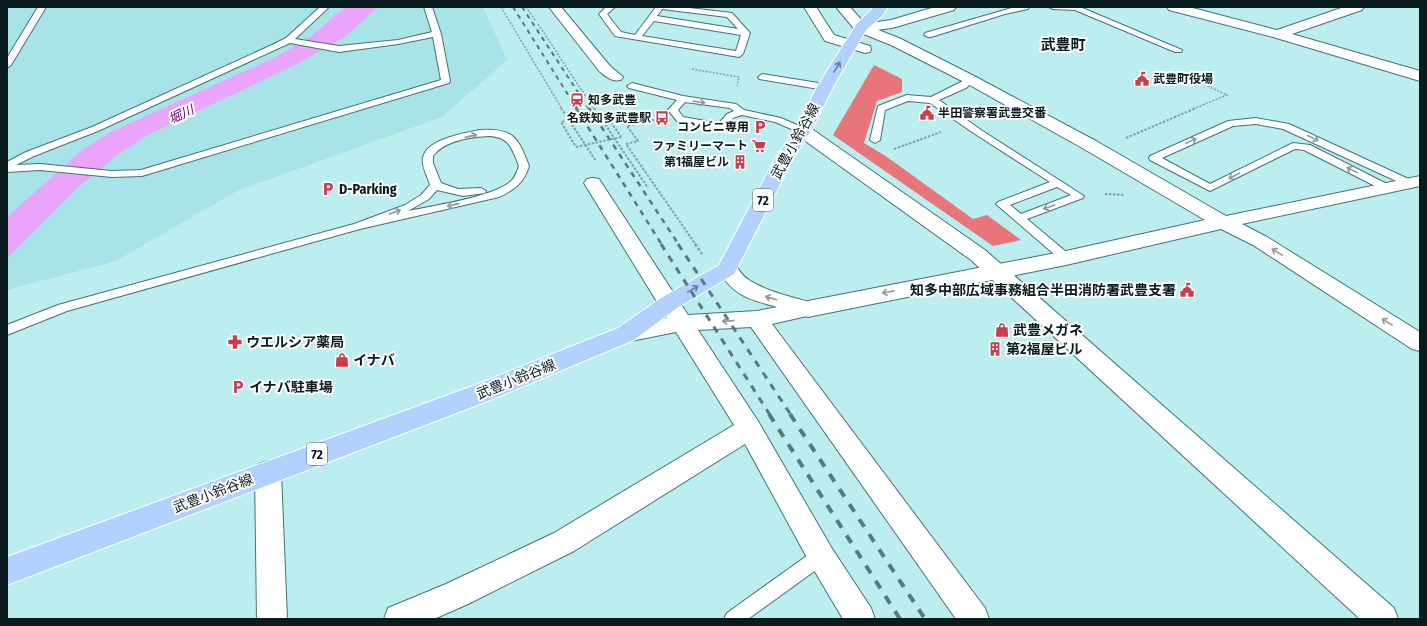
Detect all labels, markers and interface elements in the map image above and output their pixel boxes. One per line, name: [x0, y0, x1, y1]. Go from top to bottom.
district label: 武豊町: [1040, 36, 1086, 54]
one-way arrow: [833, 62, 841, 73]
public building icon: 武豊町役場: [1134, 71, 1150, 87]
place label: 武豊町役場: [1153, 72, 1213, 86]
station icon: 知多武豊: [569, 92, 585, 108]
place label: 知多武豊: [588, 93, 636, 107]
one-way arrow: [692, 98, 705, 106]
street label: 武豊小鈴谷線: [768, 100, 823, 182]
water label: 堀川: [166, 101, 198, 127]
public building icon: 半田警察署武豊交番: [919, 105, 935, 121]
place label: 半田警察署武豊交番: [938, 106, 1047, 120]
bus stop icon: 名鉄知多武豊駅: [654, 110, 670, 126]
place label: 名鉄知多武豊駅: [567, 111, 651, 125]
parking icon: コンビニ専用: [752, 119, 768, 135]
place label: コンビニ専用: [677, 120, 749, 134]
one-way arrow: [464, 131, 477, 139]
one-way arrow: [1307, 135, 1319, 143]
one-way arrow: [1184, 137, 1196, 144]
supermarket icon: ファミリーマート: [751, 138, 767, 154]
place label: ファミリーマート: [652, 139, 748, 153]
building icon: 第1福屋ビル: [732, 154, 748, 170]
place label: 第1福屋ビル: [664, 155, 729, 169]
one-way arrow: [1346, 166, 1358, 173]
one-way arrow: [1228, 172, 1240, 180]
parking icon: D-Parking: [320, 181, 336, 197]
place label: D-Parking: [339, 181, 397, 198]
road number: 72: [753, 189, 773, 211]
one-way arrow: [447, 201, 460, 209]
one-way arrow: [1044, 204, 1056, 212]
one-way arrow: [389, 208, 401, 216]
one-way arrow: [1272, 248, 1283, 256]
place label: 知多中部広域事務組合半田消防署武豊支署: [910, 282, 1176, 299]
public building icon: 知多中部広域事務組合半田消防署武豊支署: [1179, 282, 1195, 298]
one-way arrow: [687, 284, 699, 292]
one-way arrow: [882, 289, 895, 297]
one-way arrow: [764, 294, 777, 301]
one-way arrow: [722, 317, 735, 324]
one-way arrow: [1382, 318, 1393, 326]
shop icon: 武豊メガネ: [994, 322, 1010, 338]
place label: 武豊メガネ: [1013, 322, 1083, 339]
pharmacy icon: ウエルシア薬局: [227, 334, 243, 350]
place label: ウエルシア薬局: [246, 334, 344, 351]
building icon: 第2福屋ビル: [987, 341, 1003, 357]
place label: 第2福屋ビル: [1006, 341, 1082, 358]
shop icon: イナバ: [334, 352, 350, 368]
place label: イナバ: [353, 352, 395, 369]
street label: 武豊小鈴谷線: [474, 356, 558, 403]
parking icon: イナバ駐車場: [230, 379, 246, 395]
place label: イナバ駐車場: [249, 379, 333, 396]
road number: 72: [307, 443, 327, 465]
street label: 武豊小鈴谷線: [171, 470, 255, 516]

